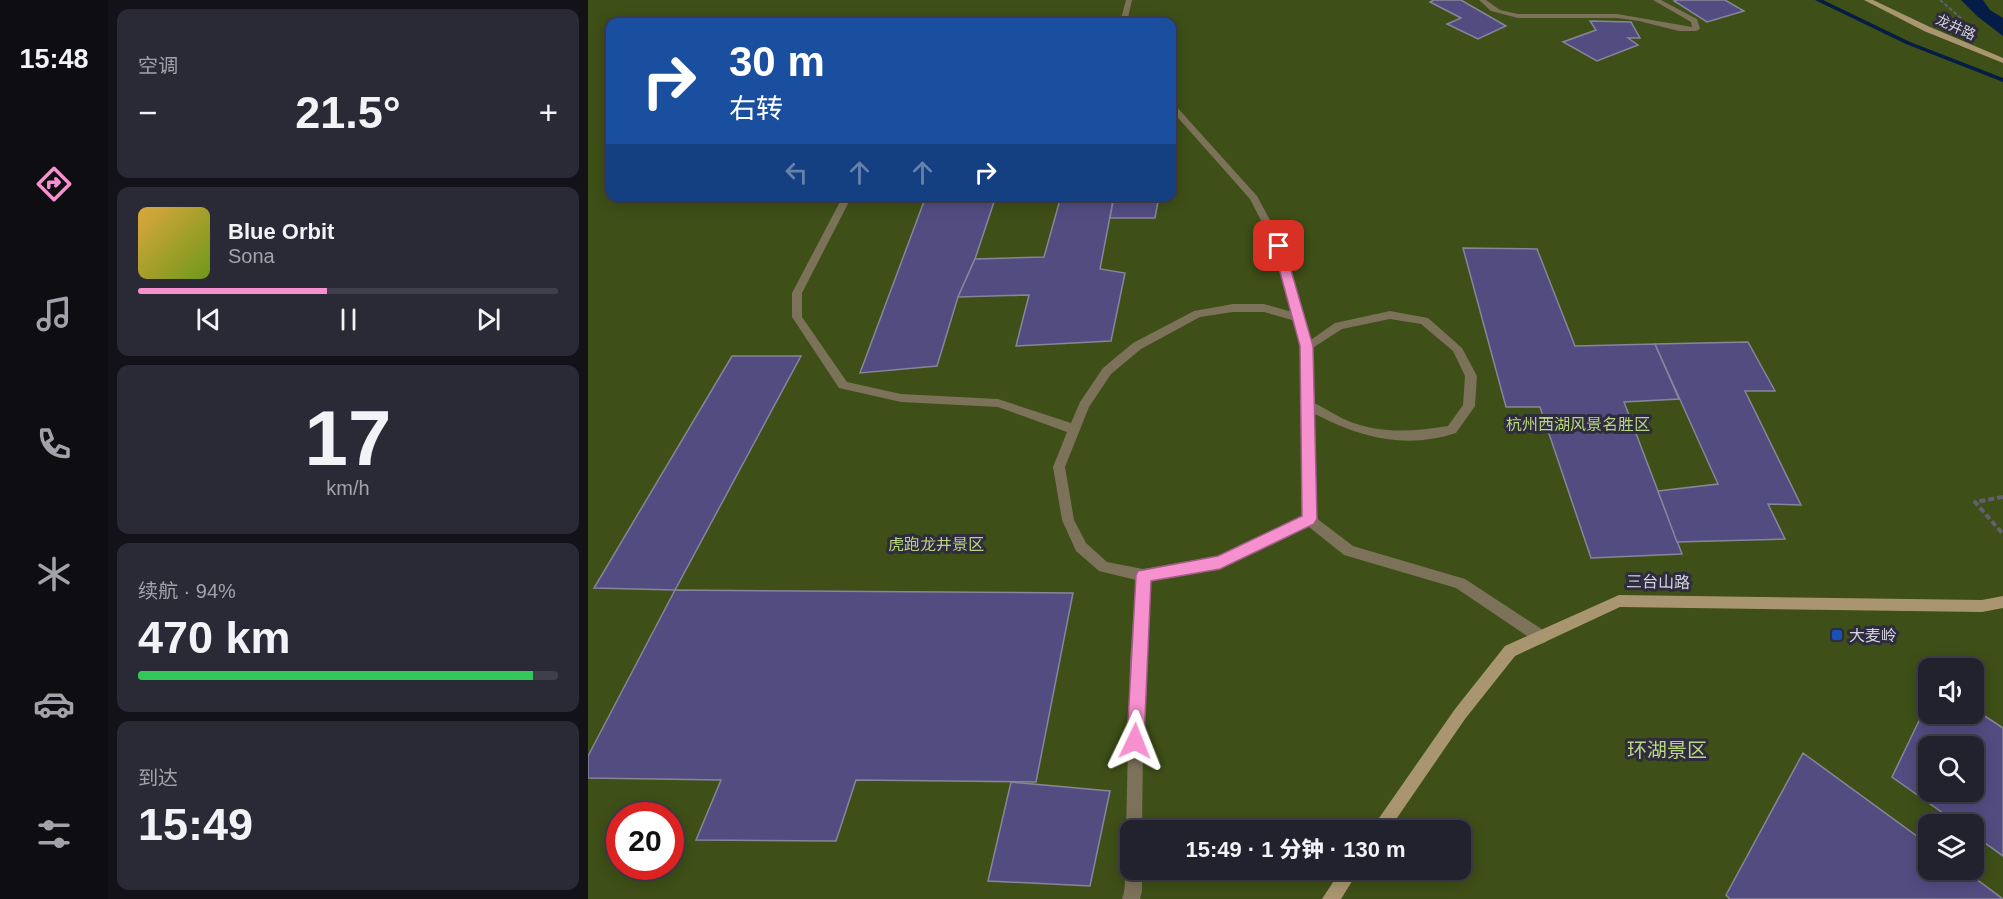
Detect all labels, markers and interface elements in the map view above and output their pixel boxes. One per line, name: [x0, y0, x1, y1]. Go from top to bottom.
street label: 龙井路: [1934, 11, 1978, 43]
text: 30 m: [729, 38, 825, 85]
icon: right: [630, 42, 708, 120]
text: 15:48: [19, 44, 89, 74]
text: 空调: [138, 55, 178, 77]
text: 21.5°: [295, 87, 401, 138]
text: −: [138, 94, 157, 131]
text: +: [539, 94, 558, 131]
text: 右转: [729, 94, 783, 124]
icon: left: [780, 156, 813, 189]
icon: ahead: [843, 156, 876, 189]
icon: ahead: [906, 156, 939, 189]
icon: right: [969, 156, 1002, 189]
icon: directions: [33, 163, 75, 205]
text: Blue Orbit: [228, 219, 334, 244]
pin: [1253, 220, 1304, 271]
icon: arrive: [1262, 229, 1295, 262]
text: Sona: [228, 245, 275, 267]
icon: music: [33, 293, 75, 335]
icon: previous: [192, 303, 225, 336]
icon: pause: [332, 303, 365, 336]
icon: next: [472, 303, 505, 336]
text: 17: [305, 394, 391, 482]
park label: 杭州西湖风景名胜区: [1506, 416, 1650, 433]
icon: phone: [33, 423, 75, 465]
text: km/h: [326, 477, 370, 499]
park label: 虎跑龙井景区: [888, 536, 984, 553]
icon: climate: [33, 553, 75, 595]
street label: 三台山路: [1626, 573, 1690, 591]
text: 续航 · 94%: [138, 580, 236, 602]
text: 470 km: [138, 612, 291, 663]
place label: 大麦岭: [1849, 627, 1897, 644]
marker: 大麦岭: [1830, 628, 1844, 642]
map controls: [1918, 658, 1984, 880]
button: sound: [1918, 658, 1984, 724]
icon: car: [33, 683, 75, 725]
position arrow: [1103, 709, 1167, 773]
button: search: [1918, 736, 1984, 802]
park label: 环湖景区: [1627, 739, 1707, 761]
text: 到达: [138, 767, 178, 789]
text: 15:49: [138, 799, 253, 850]
speed limit sign: 20: [606, 802, 684, 880]
icon: filters: [33, 813, 75, 855]
button: layers: [1918, 814, 1984, 880]
text: 15:49 · 1 分钟 · 130 m: [1185, 837, 1406, 862]

